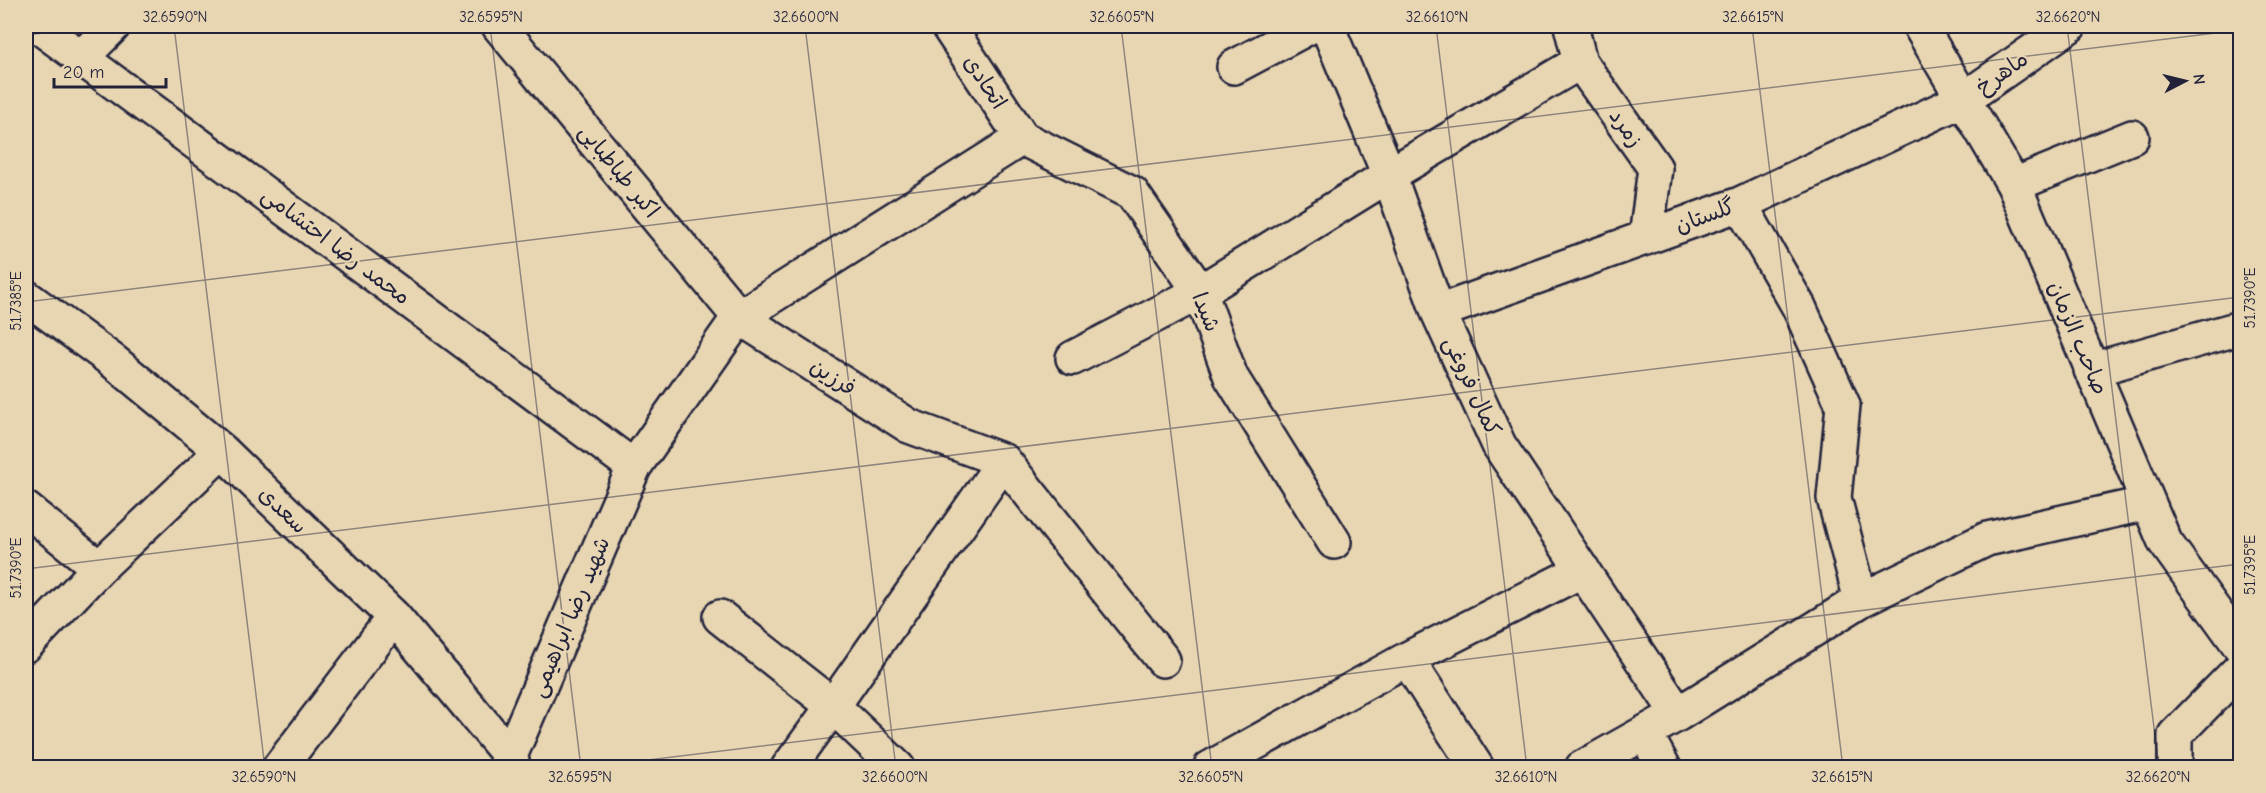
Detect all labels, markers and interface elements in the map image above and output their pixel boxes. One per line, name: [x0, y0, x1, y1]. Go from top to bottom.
text: 32.6590°N: [143, 8, 207, 26]
text: 32.6595°N: [459, 8, 523, 26]
text: 32.6600°N: [773, 8, 839, 26]
text: 32.6605°N: [1090, 8, 1154, 26]
text: 32.6610°N: [1406, 8, 1468, 26]
text: 32.6615°N: [1722, 8, 1784, 26]
text: 32.6620°N: [2036, 8, 2100, 26]
street label: ماهرخ: [1971, 46, 2034, 101]
street label: اتحادی: [958, 50, 1012, 114]
scale bar: [54, 51, 166, 89]
north arrow: [2155, 51, 2215, 111]
text: 20 m: [63, 62, 104, 83]
text: N: [2189, 73, 2208, 86]
street label: زمرد: [1604, 104, 1648, 152]
street label: اکبر طباطبایی: [572, 119, 665, 224]
street label: محمد رضا احتشامی: [256, 182, 415, 311]
street label: گلستان: [1672, 193, 1738, 239]
text: 51.7390°E: [2241, 268, 2259, 328]
text: 51.7385°E: [7, 271, 25, 331]
street label: صاحب الزمان: [2042, 277, 2114, 399]
street label: شیدا: [1186, 288, 1226, 336]
street label: کمال فروغی: [1437, 332, 1506, 440]
street label: فرزین: [805, 353, 861, 401]
street label: سعدی: [253, 481, 313, 539]
street label: شهید رضا ابراهیمی: [525, 533, 616, 701]
text: 51.7395°E: [2241, 535, 2259, 595]
text: 51.7390°E: [7, 538, 25, 598]
text: 32.6590°N: [232, 768, 296, 786]
text: 32.6595°N: [548, 768, 612, 786]
text: 32.6600°N: [862, 768, 928, 786]
text: 32.6605°N: [1179, 768, 1243, 786]
text: 32.6610°N: [1495, 768, 1557, 786]
text: 32.6615°N: [1811, 768, 1873, 786]
text: 32.6620°N: [2126, 768, 2190, 786]

